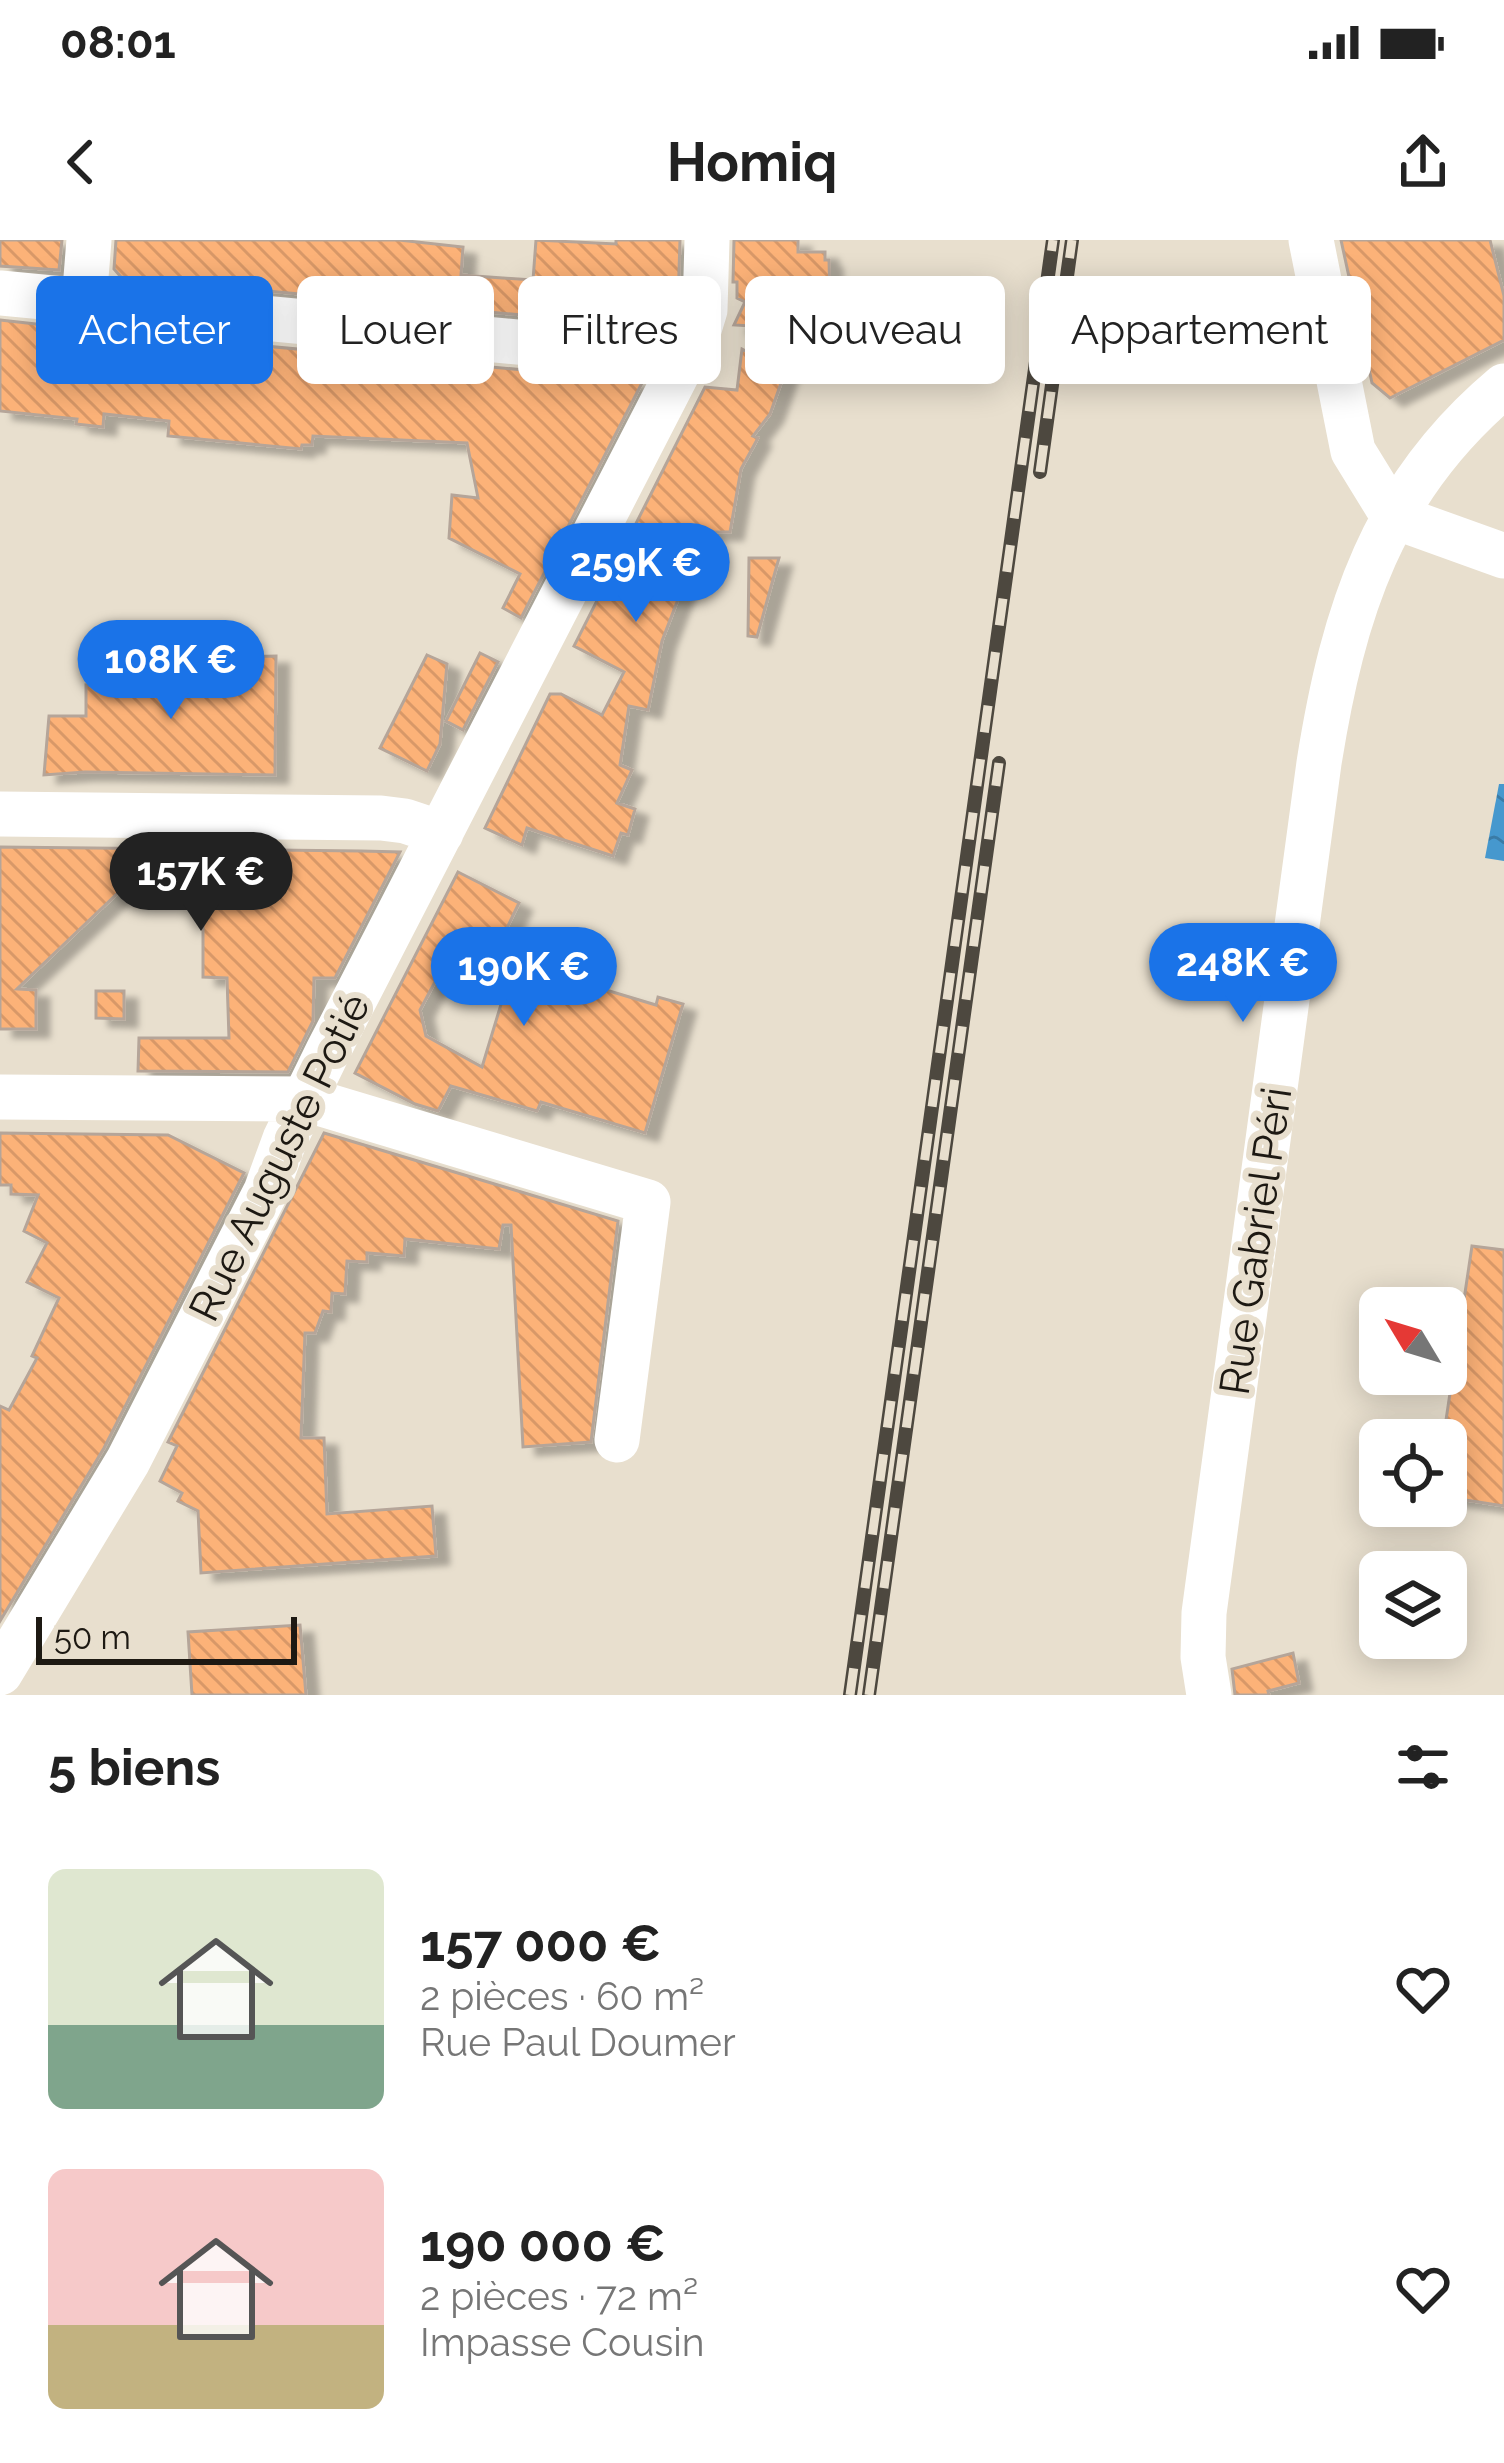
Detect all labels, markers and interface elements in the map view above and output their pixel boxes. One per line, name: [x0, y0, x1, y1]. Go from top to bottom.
text: 08:01: [60, 16, 176, 69]
icon: back: [48, 129, 114, 195]
icon: share: [1390, 129, 1456, 195]
text: Homiq: [667, 130, 837, 194]
chip: Acheter: [36, 276, 273, 384]
chip: Louer: [297, 276, 494, 384]
chip: Filtres: [518, 276, 721, 384]
chip: Nouveau: [745, 276, 1005, 384]
chip: Appartement: [1029, 276, 1371, 384]
pin: 259K €: [538, 523, 734, 625]
text: 259K €: [570, 539, 702, 585]
pin: 108K €: [73, 620, 269, 722]
text: 108K €: [105, 636, 237, 682]
pin: 157K €: [103, 832, 299, 934]
text: 157K €: [137, 848, 265, 894]
pin: 248K €: [1145, 923, 1341, 1025]
pin: 190K €: [426, 927, 622, 1029]
text: 248K €: [1176, 939, 1310, 985]
text: 190K €: [458, 943, 590, 989]
street label: Rue Auguste Potié: [179, 986, 380, 1329]
street label: Rue Gabriel Péri: [1210, 1084, 1301, 1398]
north arrow: [1359, 1287, 1467, 1395]
map controls: [1359, 1287, 1467, 1659]
button: locate: [1359, 1419, 1467, 1527]
button: layers: [1359, 1551, 1467, 1659]
scale bar: [36, 1611, 297, 1664]
text: 50 m: [54, 1618, 131, 1657]
icon: filters: [1390, 1734, 1456, 1800]
text: 5 biens: [48, 1737, 220, 1797]
text: 157 000 €: [420, 1913, 661, 1973]
icon: home: [144, 1917, 288, 2061]
icon: heart: [1390, 1956, 1456, 2022]
text: 2 pièces · 60 m²: [420, 1973, 704, 2019]
text: Rue Paul Doumer: [420, 2019, 736, 2065]
text: 190 000 €: [420, 2213, 666, 2273]
icon: home: [144, 2217, 288, 2361]
icon: heart: [1390, 2256, 1456, 2322]
text: 2 pièces · 72 m²: [420, 2273, 698, 2319]
text: Impasse Cousin: [420, 2319, 705, 2365]

